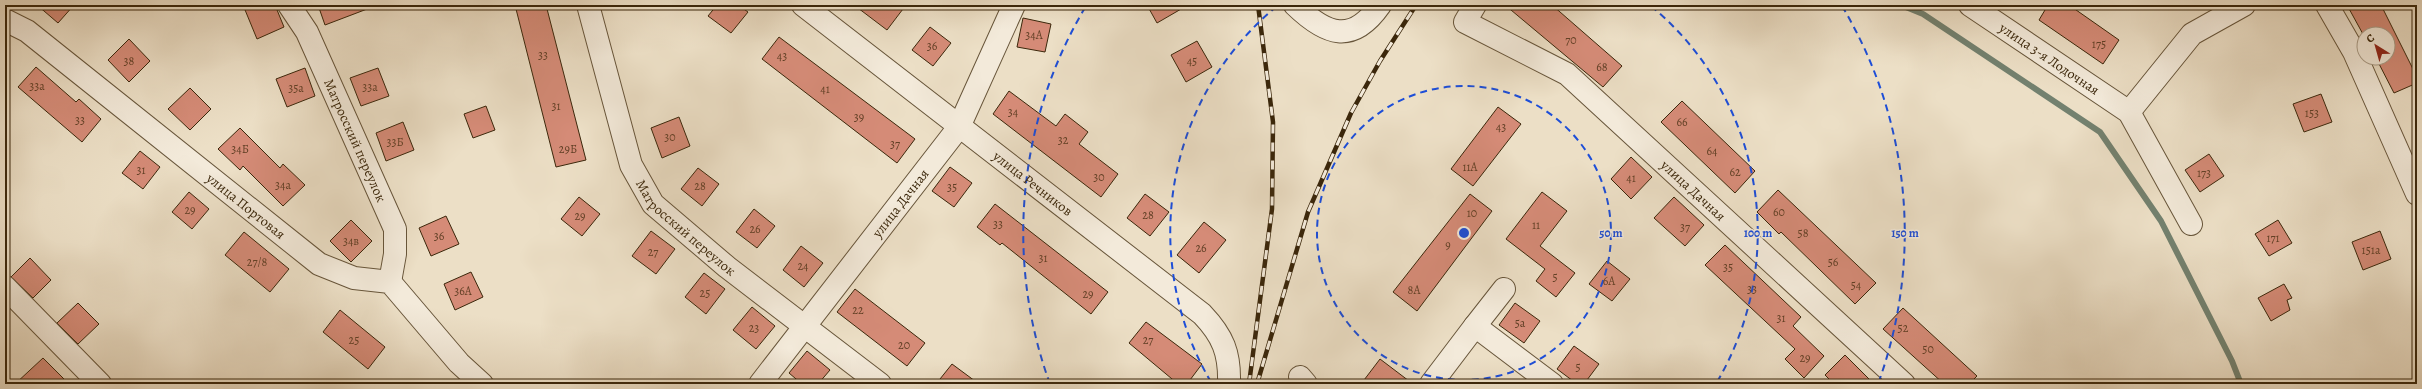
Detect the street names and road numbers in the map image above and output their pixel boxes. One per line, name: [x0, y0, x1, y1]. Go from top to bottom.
street label: улица 3-я Лодочная: [1995, 18, 2103, 100]
street label: Матросский переулок: [319, 76, 391, 205]
street label: улица Речников: [988, 146, 1077, 221]
street label: улица Дачная: [1656, 155, 1730, 226]
street label: улица Дачная: [867, 165, 933, 242]
street label: улица Портовая: [202, 168, 289, 244]
street label: Матросский переулок: [631, 176, 740, 280]

